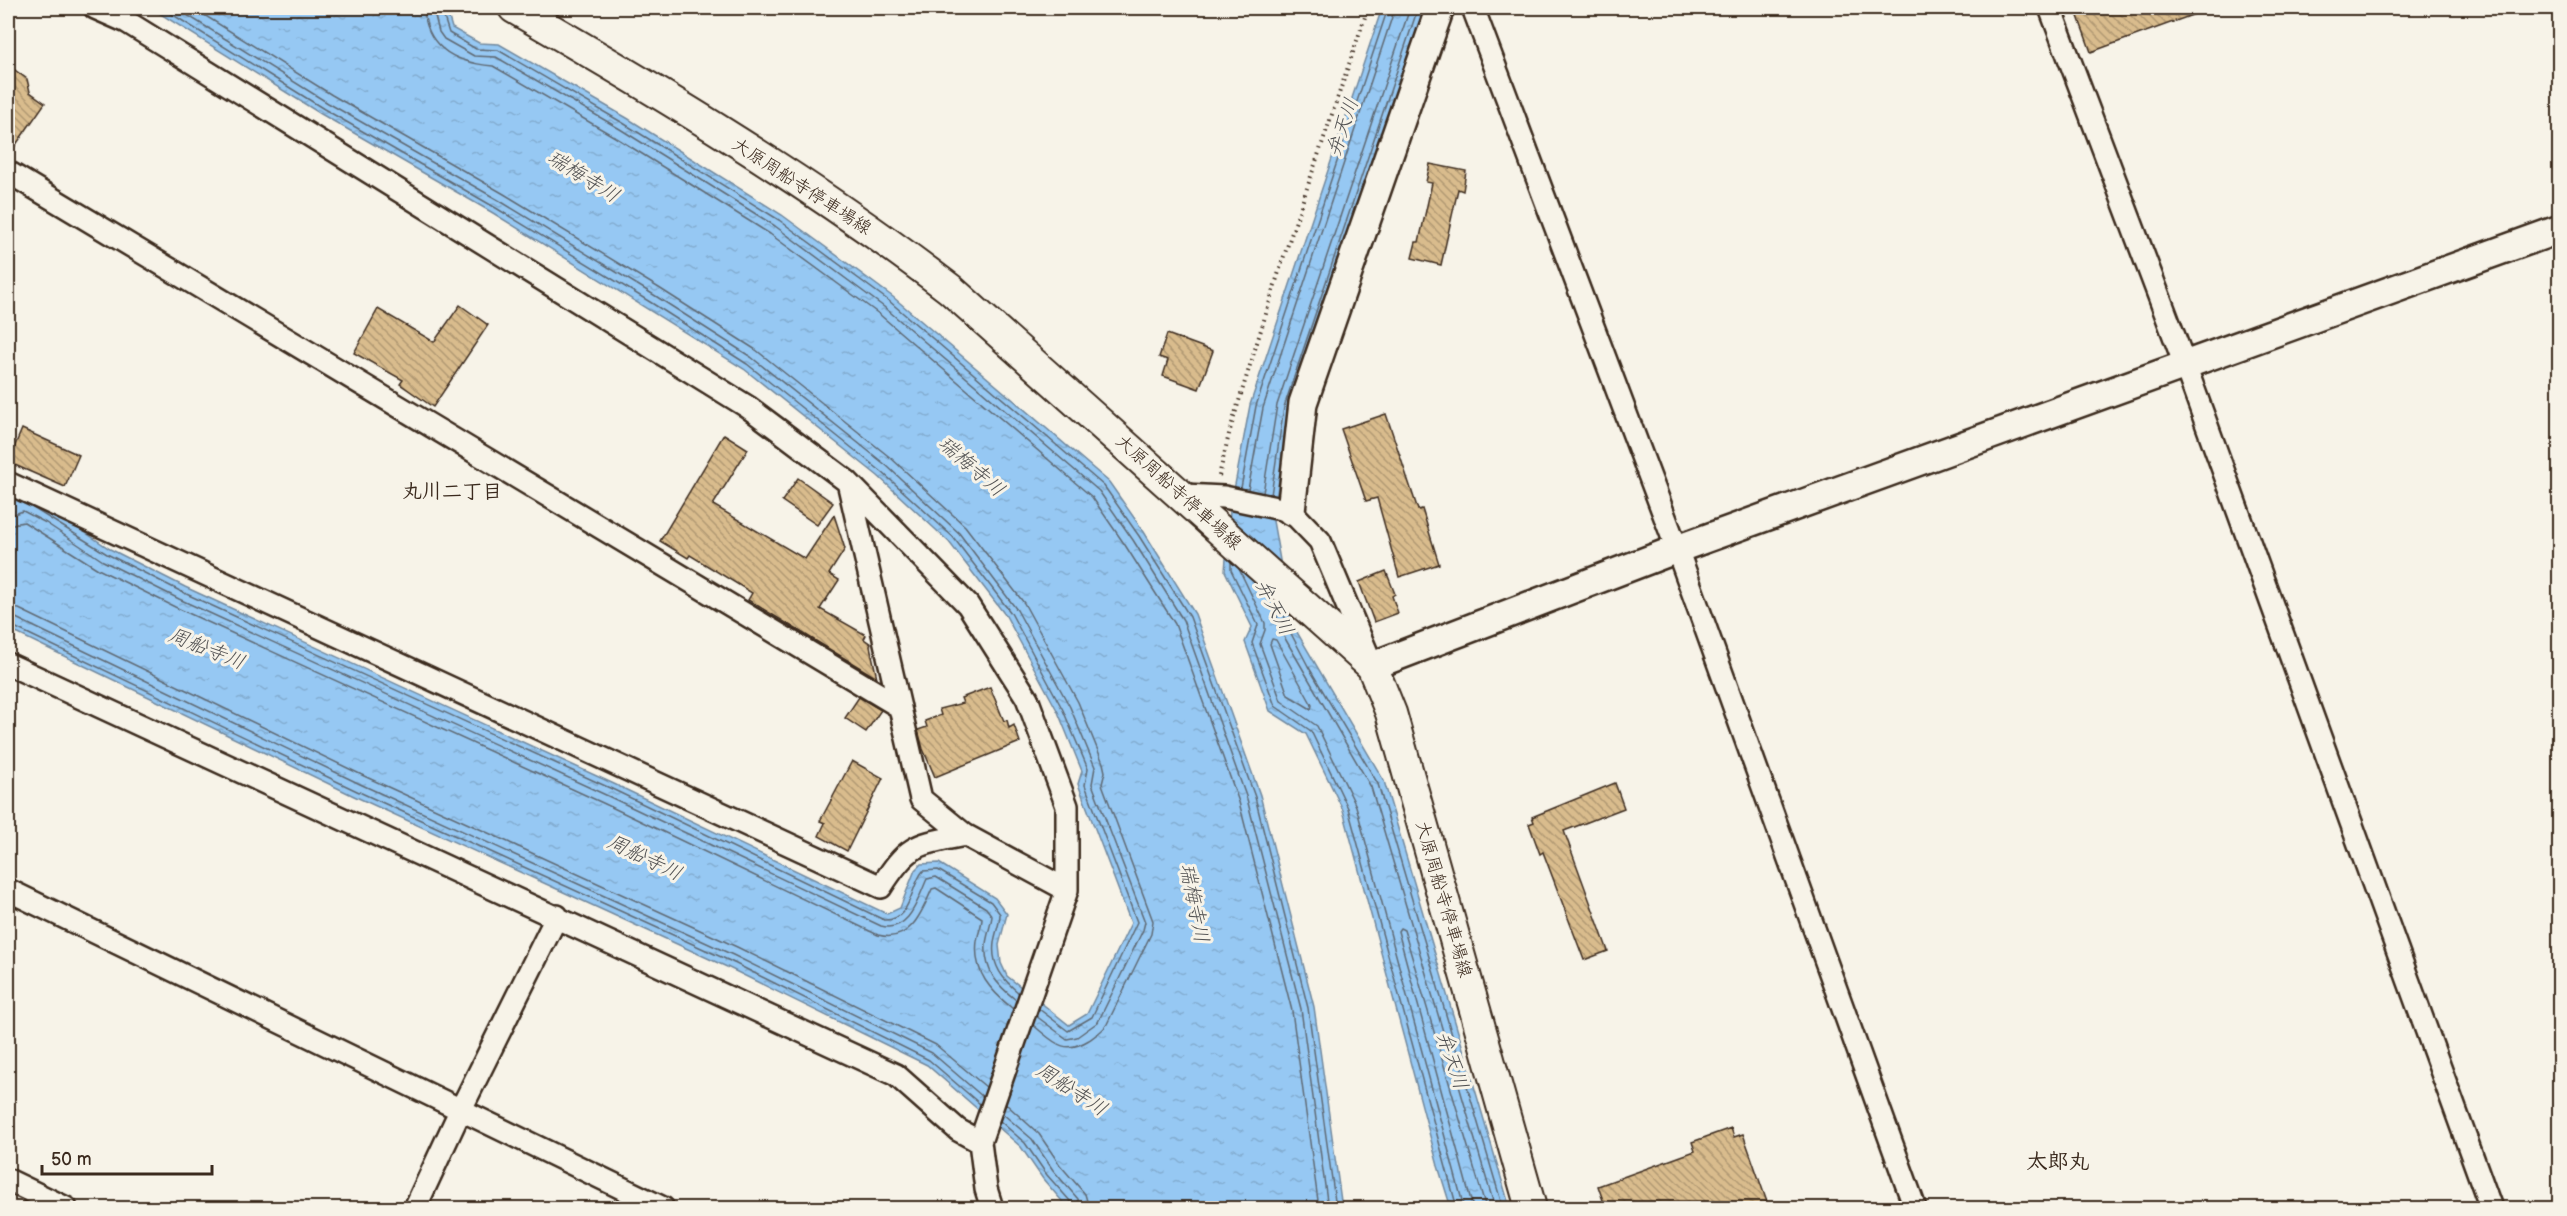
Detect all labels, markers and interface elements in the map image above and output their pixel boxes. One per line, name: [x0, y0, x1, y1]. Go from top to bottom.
water label: 弁天川: [1322, 95, 1364, 160]
street label: 大原周船寺停車場線: [728, 133, 875, 239]
water label: 瑞梅寺川: [543, 145, 624, 208]
street label: 大原周船寺停車場線: [1111, 430, 1246, 554]
water label: 瑞梅寺川: [933, 431, 1009, 502]
district label: 丸川二丁目: [402, 480, 502, 504]
water label: 弁天川: [1250, 575, 1298, 640]
water label: 周船寺川: [165, 623, 248, 675]
street label: 大原周船寺停車場線: [1411, 818, 1476, 980]
water label: 周船寺川: [603, 830, 686, 886]
water label: 瑞梅寺川: [1175, 862, 1213, 945]
water label: 弁天川: [1431, 1028, 1473, 1093]
water label: 周船寺川: [1031, 1058, 1112, 1122]
scale bar: [42, 1138, 212, 1176]
text: 50 m: [51, 1149, 92, 1170]
district label: 太郎丸: [2027, 1149, 2090, 1174]

